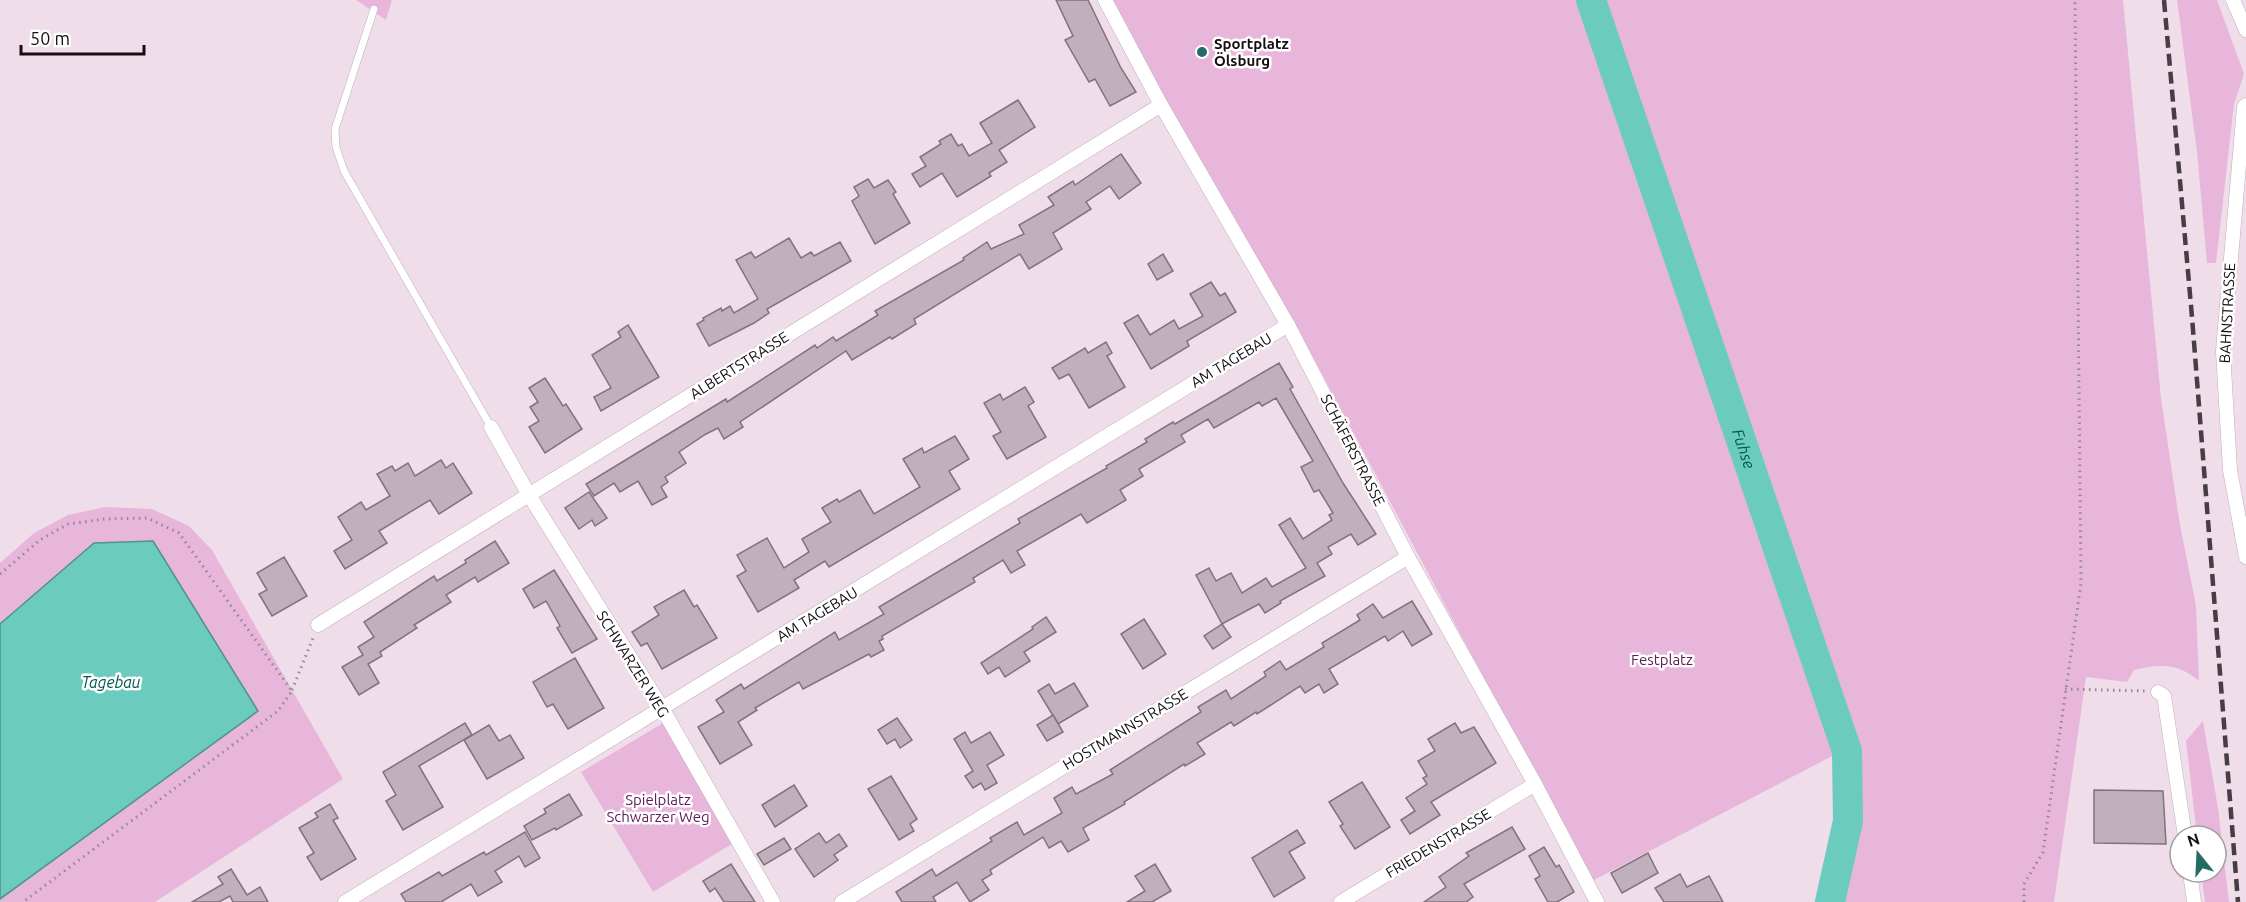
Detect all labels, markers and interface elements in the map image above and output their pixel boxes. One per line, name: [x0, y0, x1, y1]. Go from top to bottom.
scale bar: [21, 18, 144, 56]
text: 50 m: [30, 28, 70, 48]
place label: Sportplatz Ölsburg: [1214, 35, 1289, 69]
marker: Sportplatz Ölsburg: [1195, 45, 1209, 59]
street label: BAHNSTRASSE: [2216, 262, 2238, 364]
street label: ALBERTSTRASSE: [687, 328, 791, 402]
street label: AM TAGEBAU: [1188, 329, 1274, 391]
street label: SCHÄFERSTRASSE: [1318, 391, 1388, 509]
water label: Fuhse: [1729, 427, 1759, 471]
street label: AM TAGEBAU: [774, 583, 860, 645]
street label: SCHWARZER WEG: [593, 608, 673, 720]
park label: Festplatz: [1631, 651, 1693, 668]
water label: Tagebau: [81, 673, 141, 691]
street label: HOSTMANNSTRASSE: [1060, 685, 1190, 773]
park label: Spielplatz Schwarzer Weg: [606, 791, 710, 825]
street label: FRIEDENSTRASSE: [1382, 805, 1494, 881]
north arrow: [2168, 824, 2228, 884]
text: N: [2185, 829, 2202, 850]

